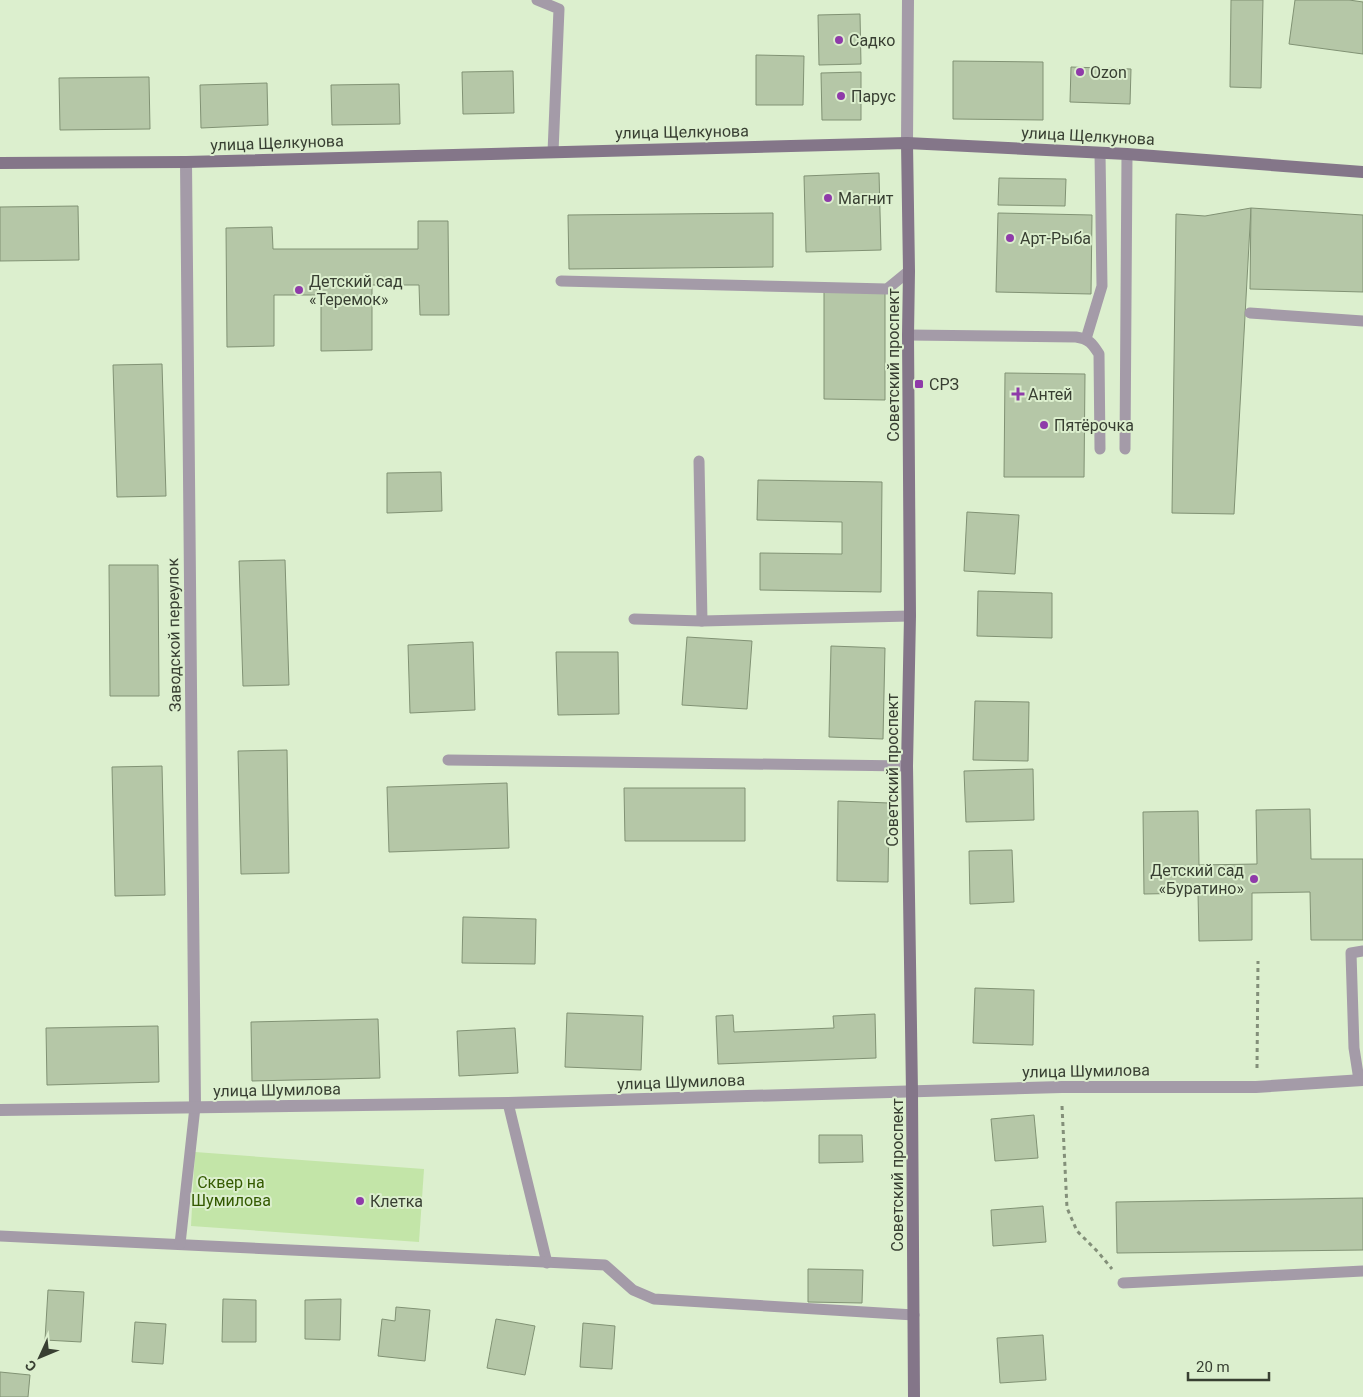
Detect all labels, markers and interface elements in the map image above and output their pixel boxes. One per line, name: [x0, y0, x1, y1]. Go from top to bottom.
place label: Садко: [849, 31, 895, 50]
marker: Садко: [833, 34, 845, 46]
place label: Ozon: [1090, 63, 1127, 82]
marker: Ozon: [1074, 66, 1086, 78]
place label: Парус: [851, 87, 896, 106]
marker: Парус: [835, 90, 847, 102]
street label: улица Щелкунова: [615, 121, 749, 143]
street label: улица Щелкунова: [1021, 123, 1155, 149]
street label: улица Щелкунова: [210, 131, 344, 155]
place label: Магнит: [838, 189, 894, 208]
marker: Магнит: [822, 192, 834, 204]
place label: Арт-Рыба: [1020, 229, 1091, 248]
marker: Арт-Рыба: [1004, 232, 1016, 244]
place label: Детский сад «Теремок»: [309, 272, 403, 309]
marker: Детский сад «Теремок»: [293, 284, 305, 296]
street label: Советский проспект: [884, 288, 903, 442]
place label: СРЗ: [929, 375, 959, 394]
marker: СРЗ: [913, 378, 925, 390]
place label: Антей: [1028, 385, 1072, 404]
marker: Антей: [1012, 388, 1024, 400]
place label: Пятёрочка: [1054, 416, 1134, 435]
marker: Пятёрочка: [1038, 419, 1050, 431]
street label: Заводской переулок: [163, 557, 185, 712]
street label: Советский проспект: [883, 693, 902, 847]
place label: Детский сад «Буратино»: [1150, 861, 1244, 898]
marker: Детский сад «Буратино»: [1248, 873, 1260, 885]
street label: улица Шумилова: [1022, 1060, 1150, 1082]
street label: улица Шумилова: [617, 1070, 745, 1094]
street label: улица Шумилова: [213, 1079, 341, 1101]
street label: Советский проспект: [888, 1098, 907, 1252]
park label: Сквер на Шумилова: [191, 1173, 271, 1210]
place label: Клетка: [370, 1192, 423, 1211]
marker: Клетка: [354, 1195, 366, 1207]
north arrow: [15, 1332, 65, 1382]
scale bar: [1188, 1350, 1269, 1382]
text: С: [22, 1357, 40, 1375]
text: 20 m: [1196, 1358, 1230, 1376]

